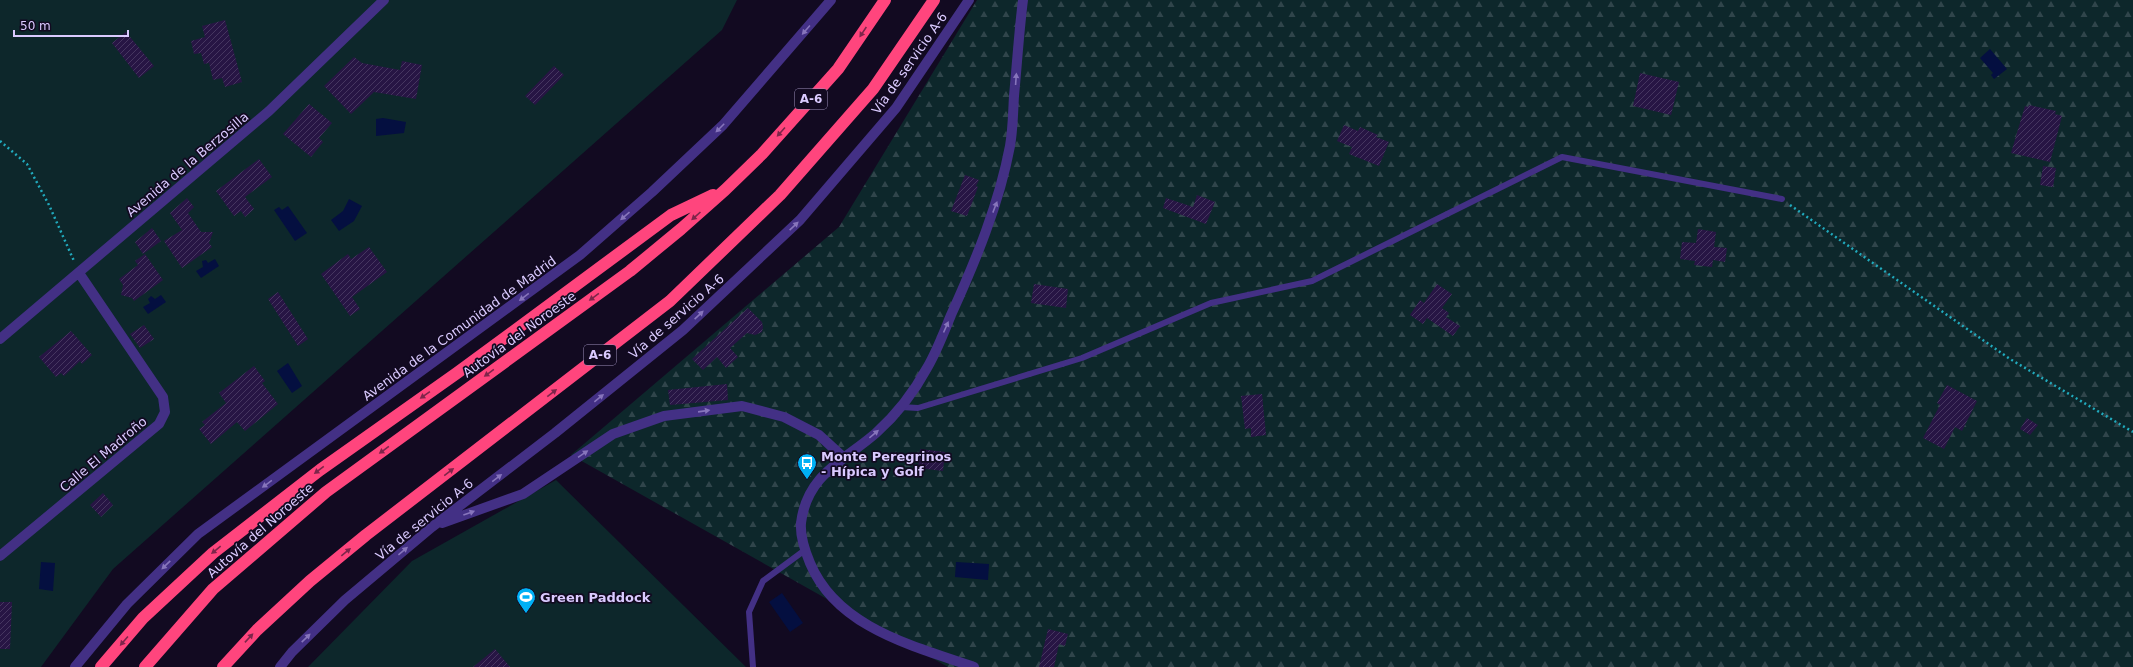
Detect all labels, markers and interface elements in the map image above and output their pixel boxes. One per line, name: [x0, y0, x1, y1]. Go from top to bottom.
street label: Vía de servicio A-6: [869, 9, 950, 117]
scale bar: [14, 12, 128, 38]
text: 50 m: [20, 19, 51, 33]
one-way arrow: [802, 25, 811, 35]
one-way arrow: [859, 27, 867, 37]
one-way arrow: [1012, 73, 1019, 85]
road number: A-6: [795, 89, 827, 109]
street label: Avenida de la Berzosilla: [123, 109, 251, 220]
one-way arrow: [715, 123, 725, 132]
one-way arrow: [776, 127, 785, 138]
one-way arrow: [992, 200, 998, 212]
one-way arrow: [620, 211, 630, 220]
one-way arrow: [691, 211, 701, 221]
one-way arrow: [789, 221, 799, 230]
street label: Avenida de la Comunidad de Madrid: [360, 253, 559, 404]
street label: Vía de servicio A-6: [626, 271, 727, 362]
street label: Autovía del Noroeste: [460, 288, 579, 380]
one-way arrow: [589, 292, 600, 301]
one-way arrow: [518, 293, 529, 301]
one-way arrow: [694, 310, 704, 320]
one-way arrow: [943, 321, 949, 333]
road number: A-6: [584, 345, 616, 365]
one-way arrow: [484, 369, 495, 377]
one-way arrow: [546, 389, 557, 397]
one-way arrow: [420, 391, 431, 399]
one-way arrow: [594, 393, 605, 402]
one-way arrow: [698, 408, 710, 414]
street label: Calle El Madroño: [57, 414, 150, 495]
one-way arrow: [869, 429, 880, 438]
one-way arrow: [379, 446, 389, 454]
place label: Monte Peregrinos - Hípica y Golf: [821, 449, 952, 479]
one-way arrow: [578, 450, 589, 457]
bus stop icon: Monte Peregrinos - Hípica y Golf: [796, 452, 818, 480]
one-way arrow: [314, 466, 324, 474]
one-way arrow: [443, 468, 454, 476]
one-way arrow: [491, 473, 502, 482]
street label: Vía de servicio A-6: [373, 476, 476, 563]
street label: Autovía del Noroeste: [204, 480, 317, 581]
one-way arrow: [262, 480, 273, 488]
one-way arrow: [464, 510, 476, 516]
one-way arrow: [211, 546, 222, 554]
one-way arrow: [340, 547, 351, 556]
one-way arrow: [398, 547, 408, 556]
one-way arrow: [161, 560, 171, 570]
sports icon: Green Paddock: [515, 586, 537, 614]
place label: Green Paddock: [540, 590, 651, 605]
one-way arrow: [301, 633, 311, 643]
one-way arrow: [244, 634, 253, 643]
one-way arrow: [119, 636, 128, 646]

